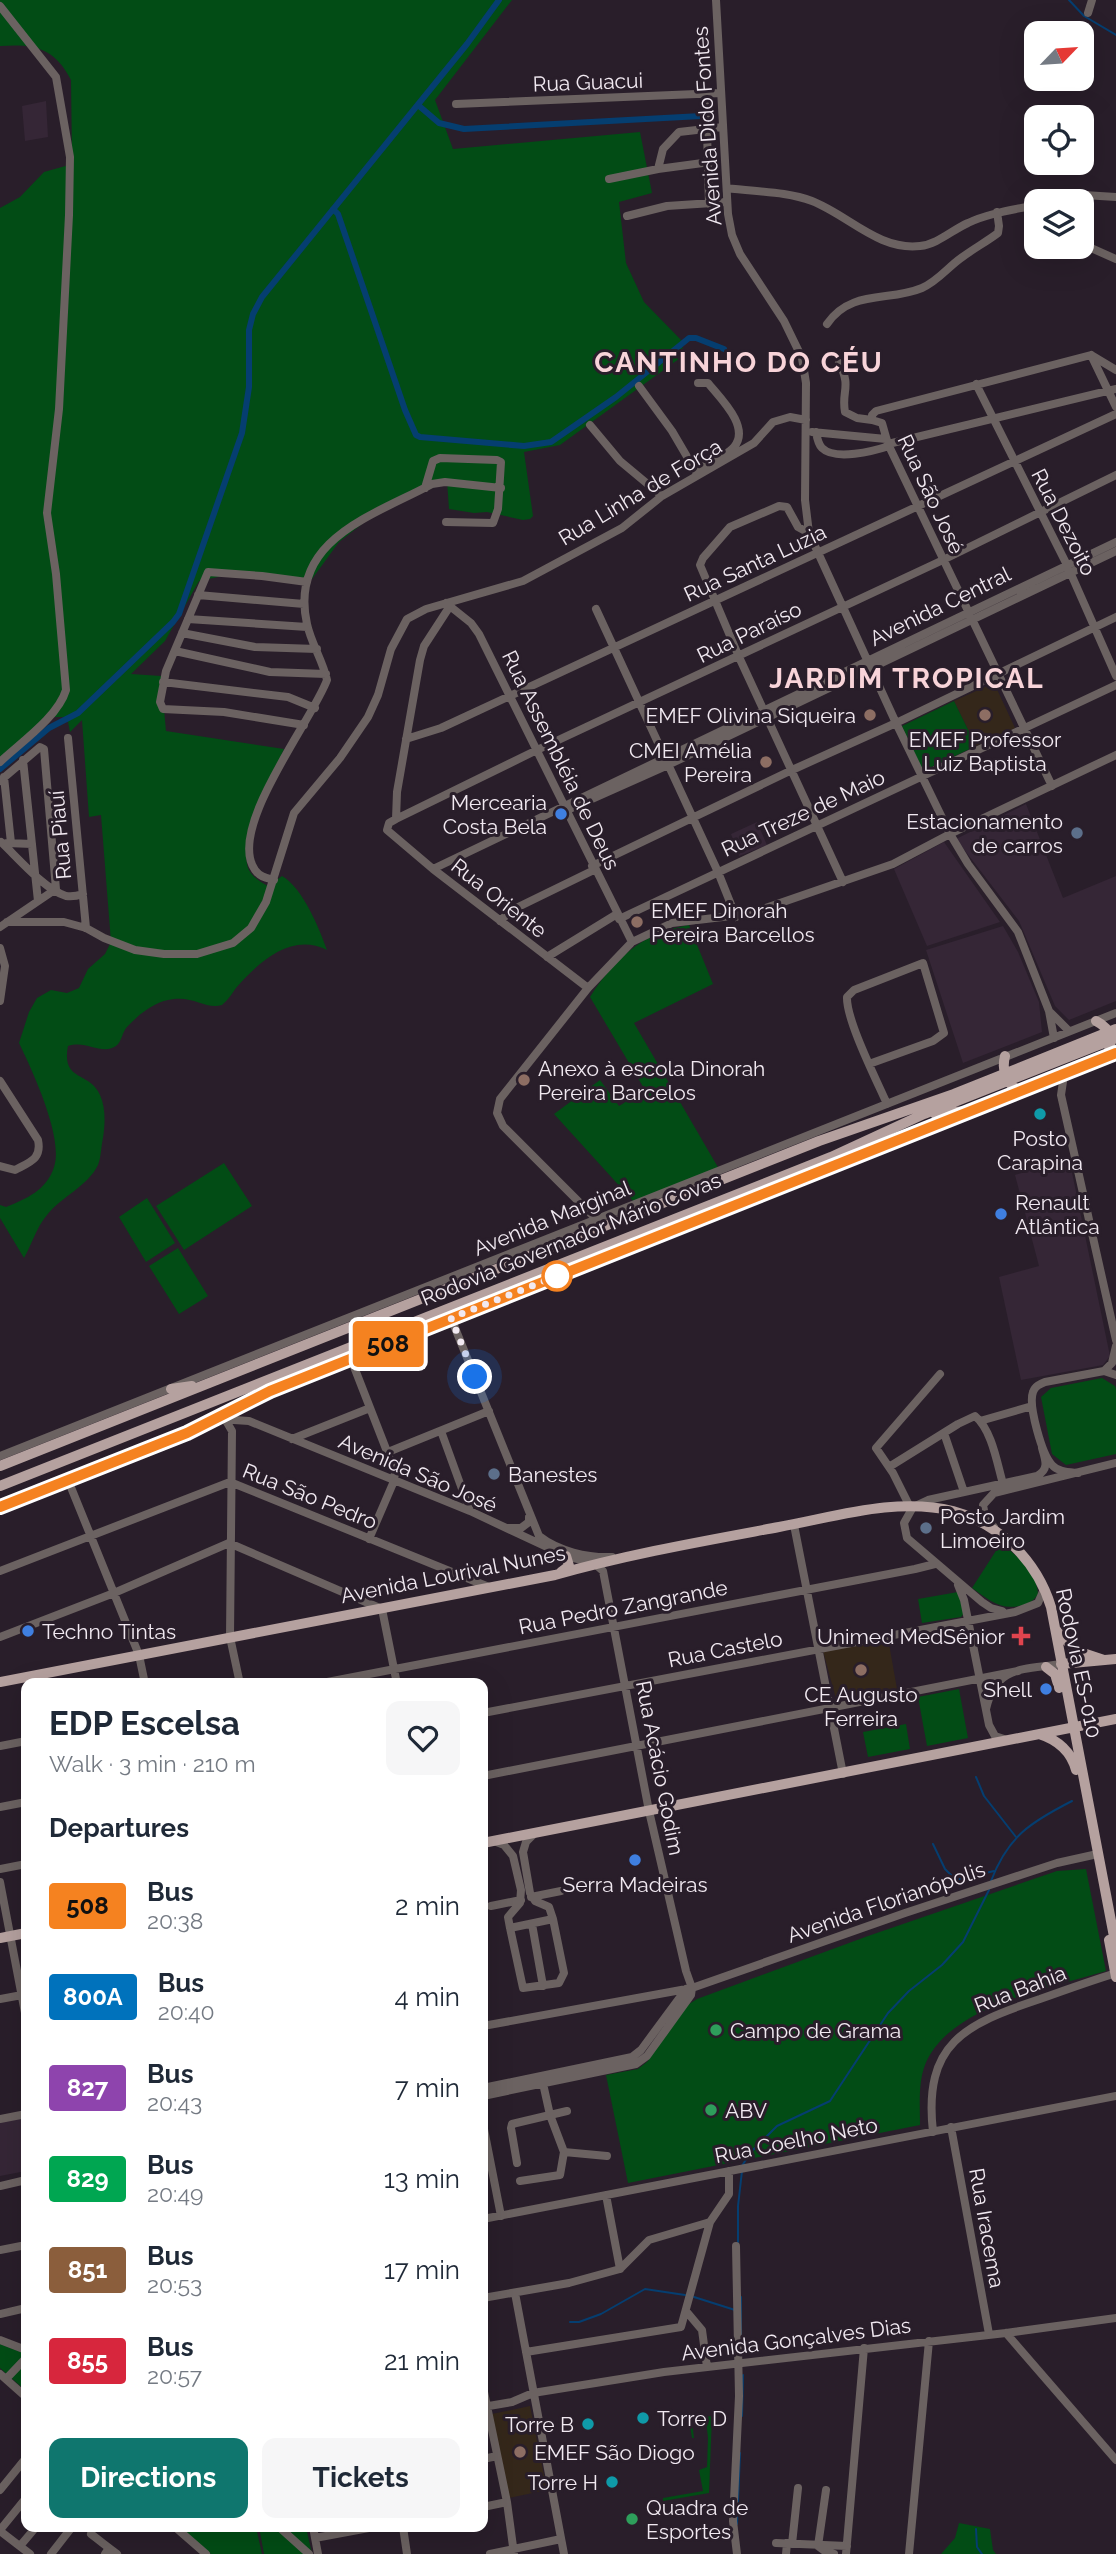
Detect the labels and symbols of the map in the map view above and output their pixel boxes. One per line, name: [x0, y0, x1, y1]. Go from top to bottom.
north arrow: [1024, 21, 1094, 91]
street label: Avenida Dido Fontes: [688, 26, 726, 226]
street label: Rua Guacui: [532, 68, 644, 96]
district label: CANTINHO DO CÉU: [594, 346, 884, 379]
street label: Rua São José: [892, 430, 970, 558]
street label: Rua Linha de Força: [554, 433, 726, 551]
street label: Rua Dezoito: [1026, 464, 1102, 580]
street label: Rua Santa Luzia: [680, 519, 830, 607]
street label: Avenida Central: [865, 561, 1015, 651]
street label: Rua Paraíso: [693, 596, 805, 668]
street label: Rua Assembléia de Deus: [497, 646, 625, 874]
district label: JARDIM TROPICAL: [769, 662, 1045, 695]
place label: EMEF Olivina Siqueira: [645, 703, 856, 728]
marker: EMEF Olivina Siqueira: [862, 707, 878, 723]
marker: EMEF Professor Luiz Baptista: [977, 707, 993, 723]
place label: EMEF Professor Luiz Baptista: [909, 727, 1062, 776]
place label: CMEI Amélia Pereira: [629, 738, 752, 787]
marker: CMEI Amélia Pereira: [758, 754, 774, 770]
street label: Rua Treze de Maio: [717, 764, 889, 862]
street label: Rua Piauí: [44, 789, 76, 880]
place label: Mercearia Costa Bela: [443, 790, 547, 839]
marker: Mercearia Costa Bela: [553, 806, 569, 822]
place label: Estacionamento de carros: [906, 809, 1063, 858]
marker: Estacionamento de carros: [1069, 825, 1085, 841]
street label: Rua Oriente: [446, 853, 552, 943]
place label: EMEF Dinorah Pereira Barcellos: [651, 898, 815, 947]
marker: EMEF Dinorah Pereira Barcellos: [629, 914, 645, 930]
place label: Anexo à escola Dinorah Pereira Barcelos: [538, 1056, 765, 1105]
marker: Anexo à escola Dinorah Pereira Barcelos: [516, 1072, 532, 1088]
marker: Posto Carapina: [1032, 1106, 1048, 1122]
place label: Posto Carapina: [997, 1126, 1083, 1175]
street label: Rodovia Governador Mário Covas: [417, 1167, 725, 1311]
street label: Avenida Marginal: [470, 1175, 634, 1261]
place label: Renault Atlântica: [1015, 1190, 1100, 1239]
marker: Renault Atlântica: [993, 1206, 1009, 1222]
unlabelled marker: [542, 1261, 572, 1291]
line badge: 508: [348, 1321, 428, 1367]
your location: [457, 1359, 492, 1394]
street label: Avenida São José: [335, 1428, 501, 1518]
street label: Rua São Pedro: [239, 1458, 381, 1534]
place label: Banestes: [508, 1462, 597, 1487]
marker: Banestes: [486, 1466, 502, 1482]
place label: Posto Jardim Limoeiro: [940, 1504, 1065, 1553]
marker: Posto Jardim Limoeiro: [918, 1520, 934, 1536]
street label: Avenida Lourival Nunes: [338, 1540, 568, 1608]
street label: Rua Pedro Zangrande: [516, 1574, 730, 1640]
street label: Rodovia ES-010: [1051, 1586, 1107, 1740]
place label: Techno Tintas: [42, 1619, 176, 1644]
marker: Techno Tintas: [20, 1623, 36, 1639]
place label: Unimed MedSênior: [817, 1624, 1006, 1649]
street label: Rua Castelo: [666, 1626, 784, 1672]
marker: Unimed MedSênior: [1011, 1626, 1031, 1646]
marker: CE Augusto Ferreira: [853, 1662, 869, 1678]
place label: Shell: [983, 1677, 1032, 1702]
street label: Rua Acácio Godim: [631, 1679, 689, 1857]
marker: Shell: [1038, 1681, 1054, 1697]
place label: CE Augusto Ferreira: [804, 1682, 918, 1731]
marker: Serra Madeiras: [627, 1852, 643, 1868]
street label: Avenida Florianópolis: [784, 1856, 988, 1948]
place label: Serra Madeiras: [562, 1872, 708, 1897]
street label: Rua Bahia: [970, 1960, 1070, 2018]
place label: Campo de Grama: [730, 2018, 901, 2043]
marker: Campo de Grama: [708, 2022, 724, 2038]
place label: ABV: [725, 2098, 767, 2123]
marker: ABV: [703, 2102, 719, 2118]
street label: Rua Coelho Neto: [712, 2112, 880, 2168]
street label: Rua Iracema: [964, 2166, 1010, 2290]
street label: Avenida Gonçalves Dias: [680, 2313, 912, 2365]
place label: Torre D: [657, 2406, 727, 2431]
marker: Torre D: [635, 2410, 651, 2426]
place label: Torre B: [505, 2412, 574, 2437]
marker: Torre B: [580, 2416, 596, 2432]
place label: EMEF São Diogo: [534, 2440, 695, 2465]
marker: EMEF São Diogo: [512, 2444, 528, 2460]
place label: Torre H: [527, 2470, 598, 2495]
marker: Torre H: [604, 2474, 620, 2490]
place label: Quadra de Esportes: [646, 2495, 748, 2544]
marker: Quadra de Esportes: [624, 2511, 640, 2527]

